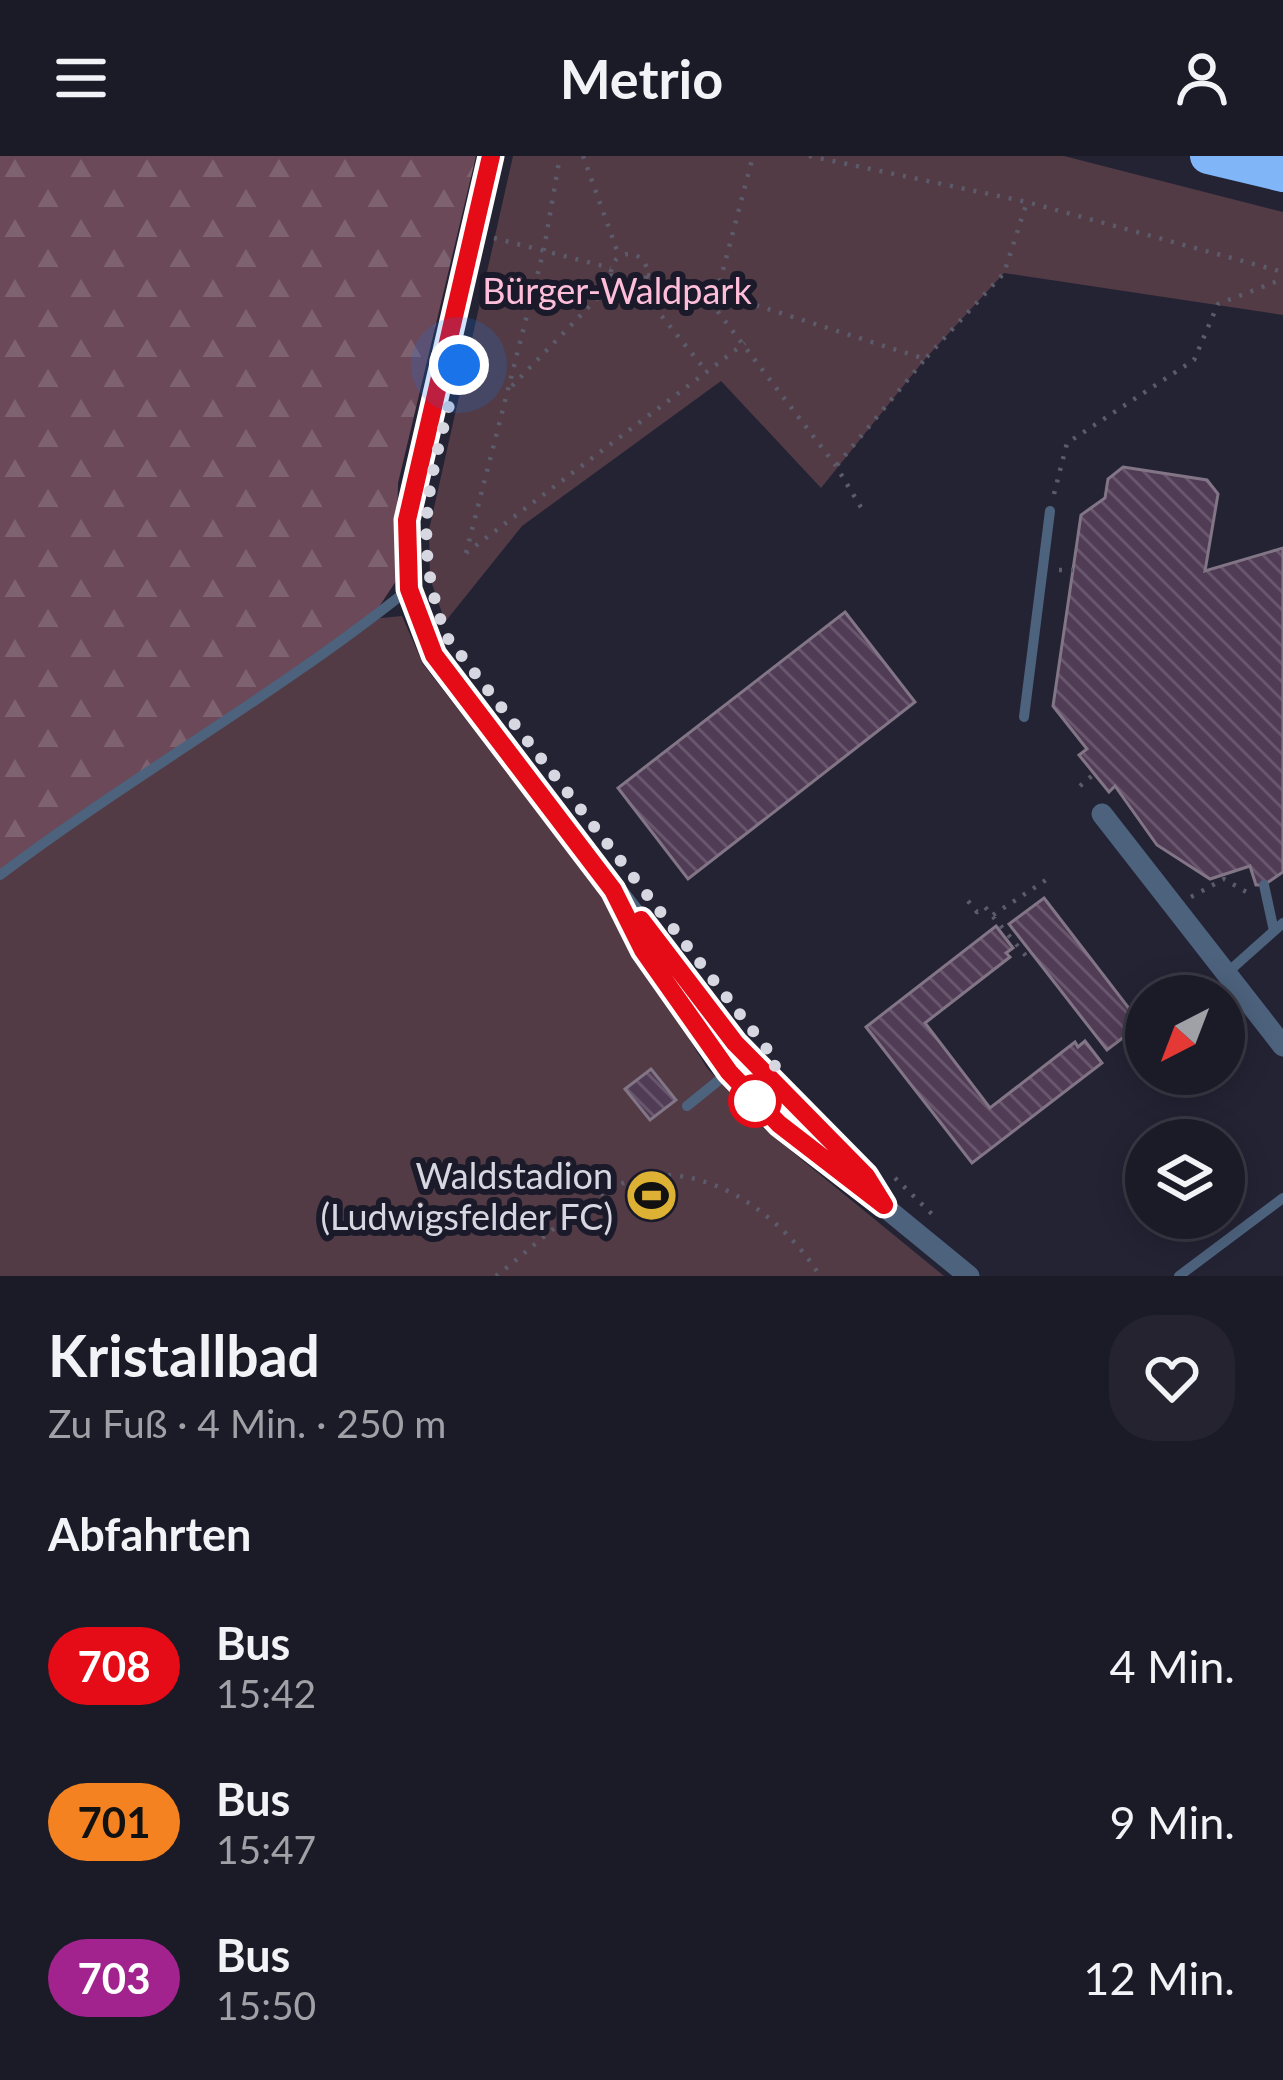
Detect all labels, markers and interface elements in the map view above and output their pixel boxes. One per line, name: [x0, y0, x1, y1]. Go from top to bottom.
icon: menu: [48, 45, 114, 111]
icon: person: [1169, 45, 1235, 111]
text: Metrio: [560, 46, 723, 111]
park label: Bürger-Waldpark: [482, 268, 752, 312]
your location: [429, 335, 489, 395]
north arrow: [1125, 975, 1245, 1095]
map controls: [1125, 975, 1245, 1239]
unlabelled marker: [730, 1076, 780, 1126]
button: layers: [1125, 1119, 1245, 1239]
place label: Waldstadion (Ludwigsfelder FC): [320, 1153, 613, 1238]
sports icon: Waldstadion (Ludwigsfelder FC): [624, 1168, 680, 1224]
button: heart: [1109, 1315, 1235, 1441]
text: Kristallbad: [48, 1321, 320, 1389]
text: Zu Fuß · 4 Min. · 250 m: [48, 1400, 446, 1446]
text: Abfahrten: [48, 1507, 251, 1561]
text: Bus: [216, 1616, 290, 1670]
text: 4 Min.: [1109, 1639, 1235, 1693]
text: 708: [77, 1641, 151, 1691]
text: 15:42: [216, 1670, 316, 1716]
text: Bus: [216, 1772, 290, 1826]
text: 9 Min.: [1109, 1795, 1235, 1849]
text: 701: [77, 1797, 151, 1847]
text: 15:47: [216, 1826, 316, 1872]
text: Bus: [216, 1928, 290, 1982]
text: 12 Min.: [1083, 1951, 1235, 2005]
text: 703: [77, 1953, 151, 2003]
text: 15:50: [216, 1982, 316, 2028]

